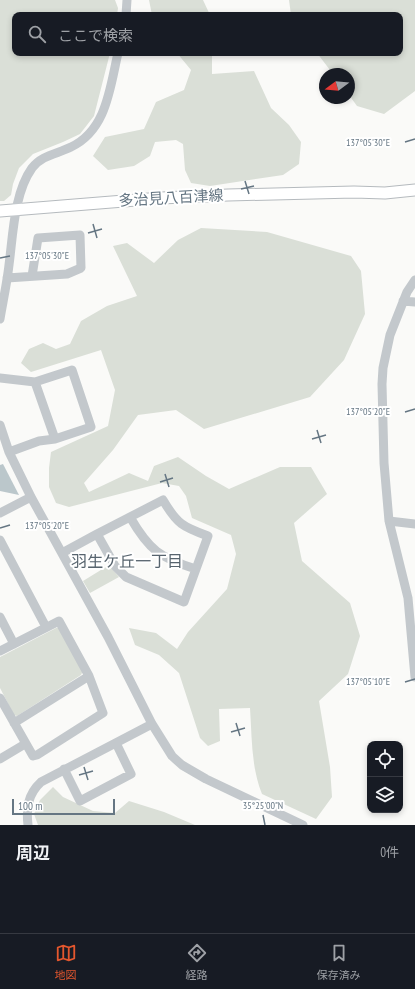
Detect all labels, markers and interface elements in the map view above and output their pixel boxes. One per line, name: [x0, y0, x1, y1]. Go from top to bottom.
search box: [12, 12, 403, 56]
icon: search: [26, 23, 48, 45]
text: ここで検索: [58, 26, 133, 45]
north arrow: [319, 68, 355, 104]
text: 137°05'30"E: [346, 136, 390, 149]
street label: 多治見八百津線: [118, 185, 224, 210]
text: 137°05'30"E: [25, 249, 69, 262]
text: 137°05'20"E: [346, 405, 390, 418]
text: 137°05'20"E: [25, 519, 69, 532]
district label: 羽生ケ丘一丁目: [71, 551, 183, 571]
text: 137°05'10"E: [346, 675, 390, 688]
map controls: [367, 741, 403, 813]
button: locate: [367, 741, 403, 777]
button: layers: [367, 777, 403, 813]
scale bar: [12, 797, 115, 816]
text: 100 m: [18, 799, 42, 813]
text: 35°25'00"N: [243, 799, 283, 812]
text: 周辺: [16, 842, 50, 864]
text: 0件: [380, 844, 399, 861]
tab: 地図: [55, 942, 77, 982]
tab: 経路: [186, 942, 208, 982]
tab: 保存済み: [317, 942, 361, 982]

